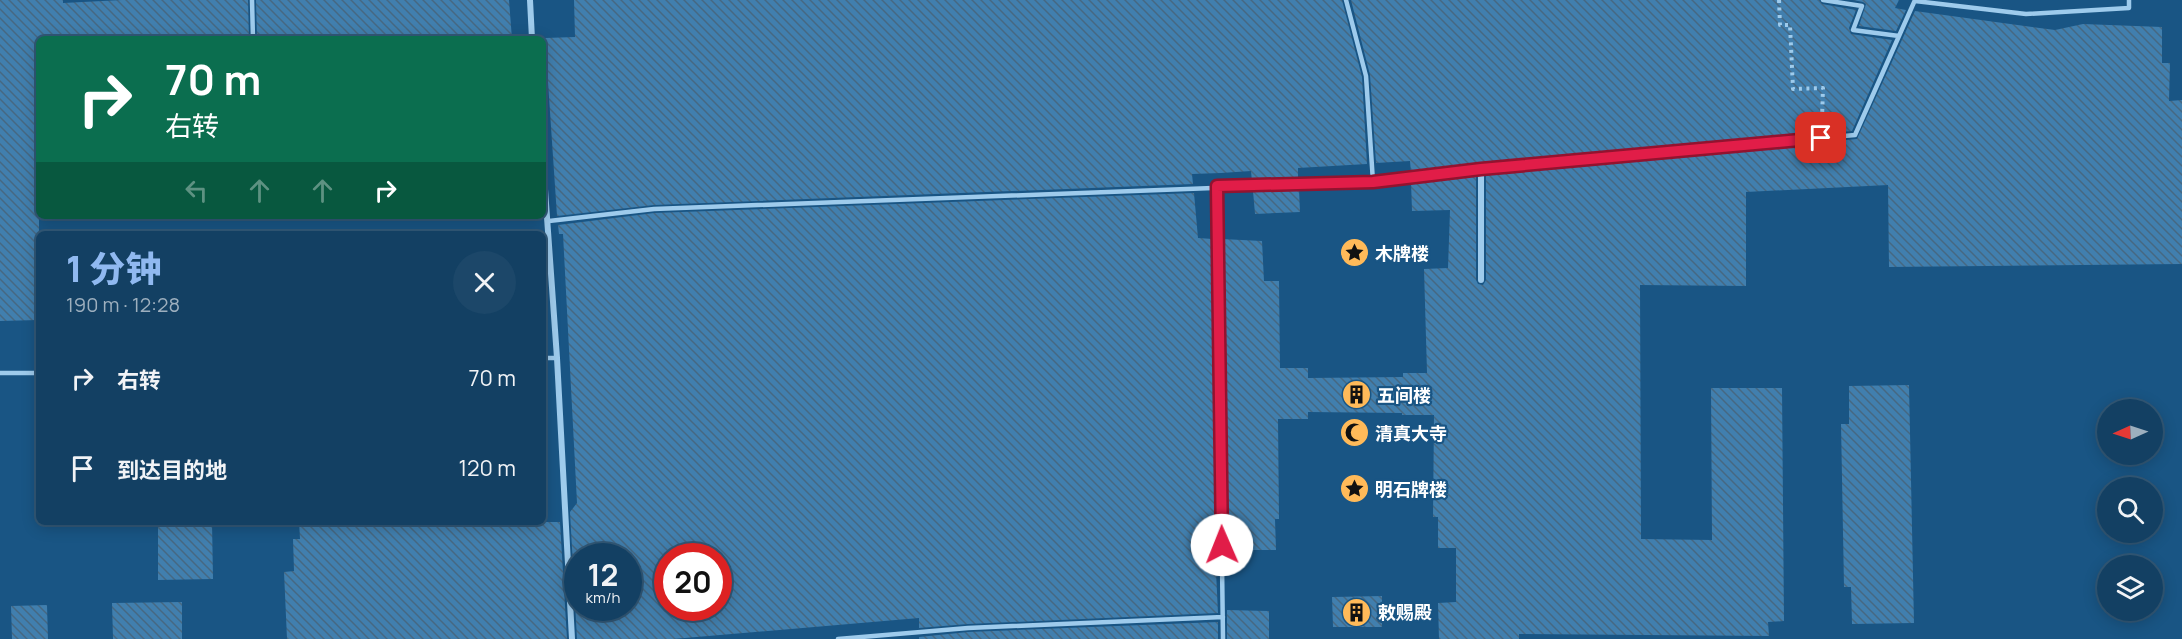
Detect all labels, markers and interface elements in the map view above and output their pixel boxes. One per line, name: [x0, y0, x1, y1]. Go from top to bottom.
text: 70 m: [165, 50, 261, 108]
icon: right: [66, 60, 144, 138]
text: 右转: [165, 107, 219, 144]
pin: [1795, 112, 1846, 163]
icon: arrive: [1804, 121, 1837, 154]
icon: left: [180, 174, 213, 207]
icon: ahead: [243, 174, 276, 207]
icon: ahead: [306, 174, 339, 207]
icon: right: [369, 174, 402, 207]
place icon: 木牌楼: [1338, 237, 1370, 269]
place label: 木牌楼: [1375, 241, 1429, 265]
text: 1 分钟: [66, 244, 162, 293]
button: close: [453, 251, 516, 314]
text: 190 m · 12:28: [66, 291, 180, 318]
icon: right: [66, 362, 99, 395]
text: 70 m: [468, 363, 516, 393]
text: 右转: [117, 365, 161, 395]
building icon: 五间楼: [1340, 379, 1372, 411]
place label: 五间楼: [1377, 383, 1431, 407]
north arrow: [2097, 399, 2163, 465]
map controls: [2097, 399, 2163, 621]
mosque icon: 清真大寺: [1338, 417, 1370, 449]
place label: 清真大寺: [1375, 421, 1447, 445]
icon: arrive: [66, 452, 99, 485]
text: 120 m: [458, 453, 516, 483]
text: 到达目的地: [117, 455, 227, 485]
place icon: 明石牌楼: [1338, 473, 1370, 505]
place label: 明石牌楼: [1375, 477, 1447, 501]
button: search: [2097, 477, 2163, 543]
position arrow: [1190, 513, 1254, 577]
speed limit sign: 20: [654, 543, 732, 621]
text: 12: [587, 554, 619, 595]
button: layers: [2097, 555, 2163, 621]
text: km/h: [586, 587, 620, 608]
building icon: 敕赐殿: [1341, 596, 1373, 628]
place label: 敕赐殿: [1378, 600, 1432, 624]

